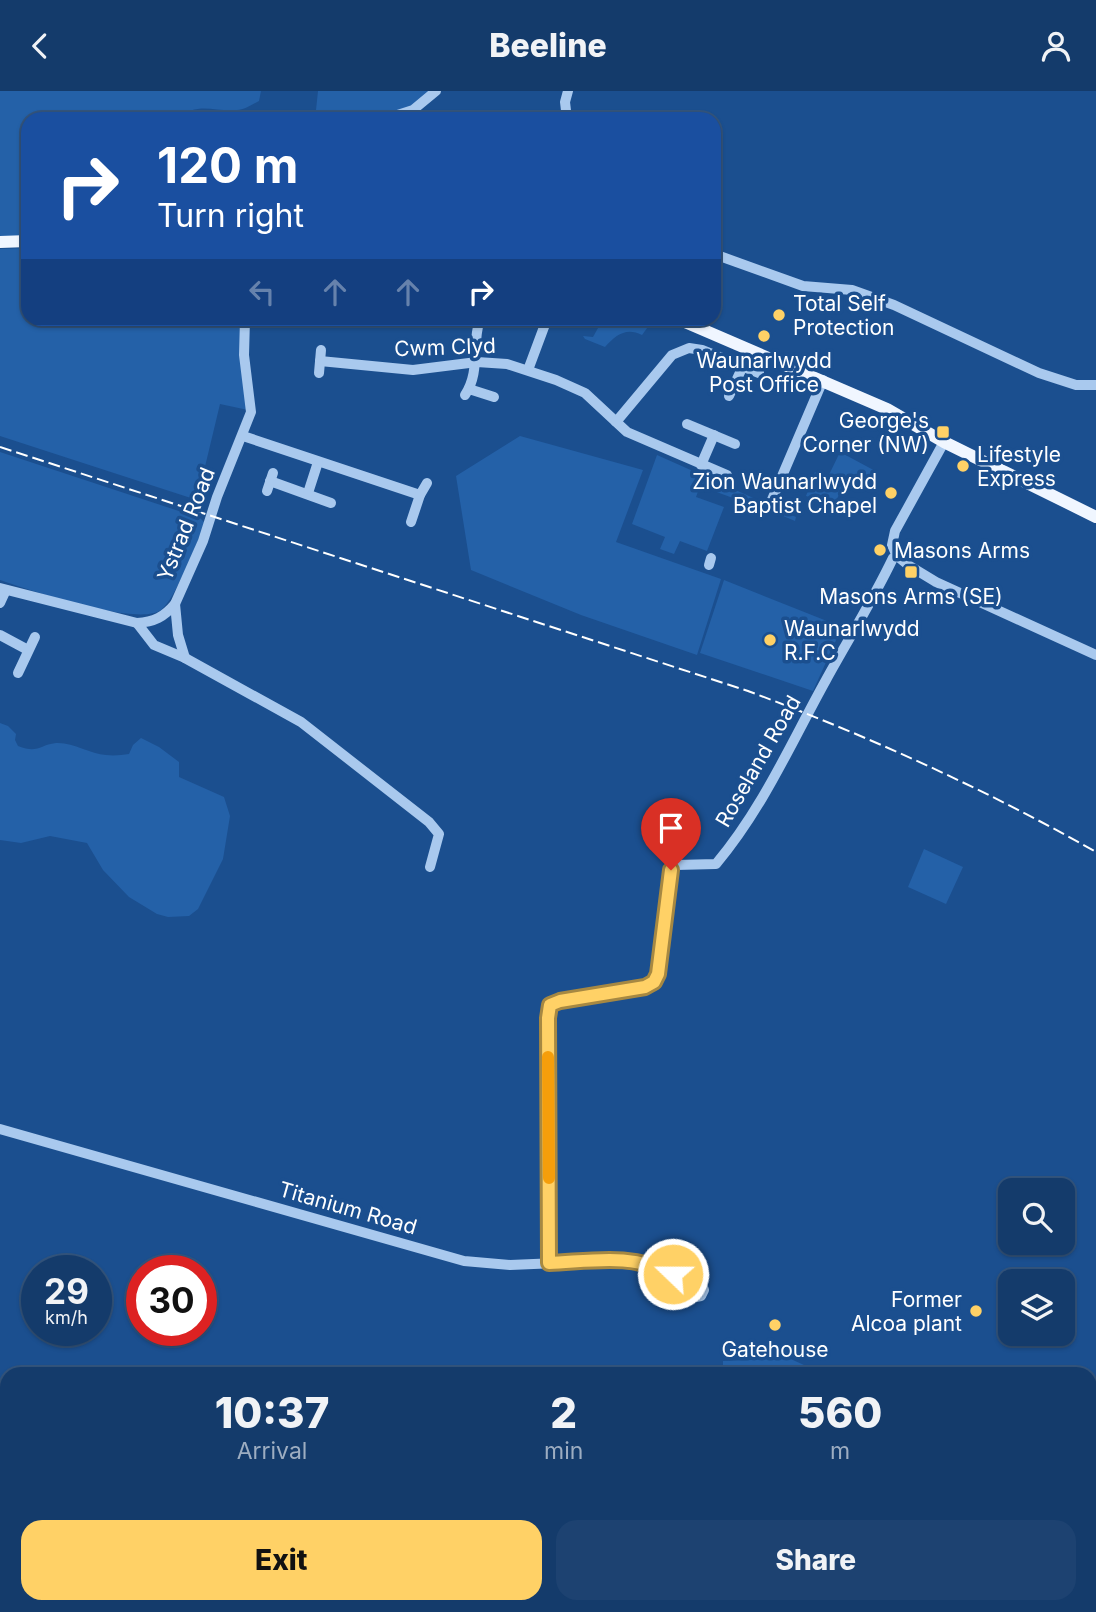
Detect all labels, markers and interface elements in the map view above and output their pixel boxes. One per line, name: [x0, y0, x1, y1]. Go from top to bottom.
text: Beeline: [489, 26, 607, 65]
icon: back: [21, 27, 59, 65]
icon: person: [1037, 27, 1075, 65]
text: 120 m: [157, 136, 298, 195]
icon: right: [42, 140, 133, 231]
text: Turn right: [157, 196, 304, 235]
icon: left: [243, 273, 281, 311]
icon: ahead: [316, 273, 354, 311]
icon: ahead: [389, 273, 427, 311]
icon: right: [462, 273, 500, 311]
place label: Total Self Protection: [793, 291, 894, 340]
marker: Total Self Protection: [771, 307, 787, 323]
marker: Waunarlwydd Post Office: [756, 328, 772, 344]
street label: Cwm Clyd: [394, 333, 496, 361]
place label: Waunarlwydd Post Office: [696, 348, 832, 397]
place label: George's Corner (NW): [803, 408, 929, 457]
marker: George's Corner (NW): [935, 424, 951, 440]
place label: Lifestyle Express: [977, 442, 1061, 491]
marker: Lifestyle Express: [955, 458, 971, 474]
street label: Ystrad Road: [152, 464, 220, 584]
place label: Zion Waunarlwydd Baptist Chapel: [692, 469, 877, 518]
marker: Zion Waunarlwydd Baptist Chapel: [883, 485, 899, 501]
place label: Masons Arms: [894, 538, 1030, 563]
marker: Masons Arms: [872, 542, 888, 558]
marker: Masons Arms (SE): [903, 564, 919, 580]
place label: Masons Arms (SE): [819, 584, 1003, 609]
place label: Waunarlwydd R.F.C: [784, 616, 920, 665]
marker: Waunarlwydd R.F.C: [762, 632, 778, 648]
street label: Roseland Road: [710, 691, 806, 831]
pin: [641, 798, 701, 870]
icon: arrive: [652, 809, 690, 847]
street label: Titanium Road: [276, 1176, 420, 1240]
map controls: [998, 1178, 1075, 1346]
button: search: [998, 1178, 1075, 1255]
position arrow: [636, 1237, 710, 1311]
speed limit sign: 30: [126, 1255, 217, 1346]
button: layers: [998, 1269, 1075, 1346]
text: 29: [44, 1270, 89, 1312]
place label: Former Alcoa plant: [851, 1287, 962, 1336]
marker: Former Alcoa plant: [968, 1303, 984, 1319]
text: km/h: [45, 1307, 88, 1328]
marker: Gatehouse: [767, 1317, 783, 1333]
place label: Gatehouse: [721, 1337, 829, 1362]
text: 10:37: [215, 1387, 329, 1438]
text: 2: [550, 1387, 577, 1438]
text: 560: [798, 1387, 882, 1438]
text: Arrival: [237, 1437, 307, 1465]
text: min: [544, 1437, 583, 1465]
text: m: [830, 1437, 850, 1465]
button: Exit: [21, 1520, 542, 1600]
button: Share: [556, 1520, 1076, 1600]

